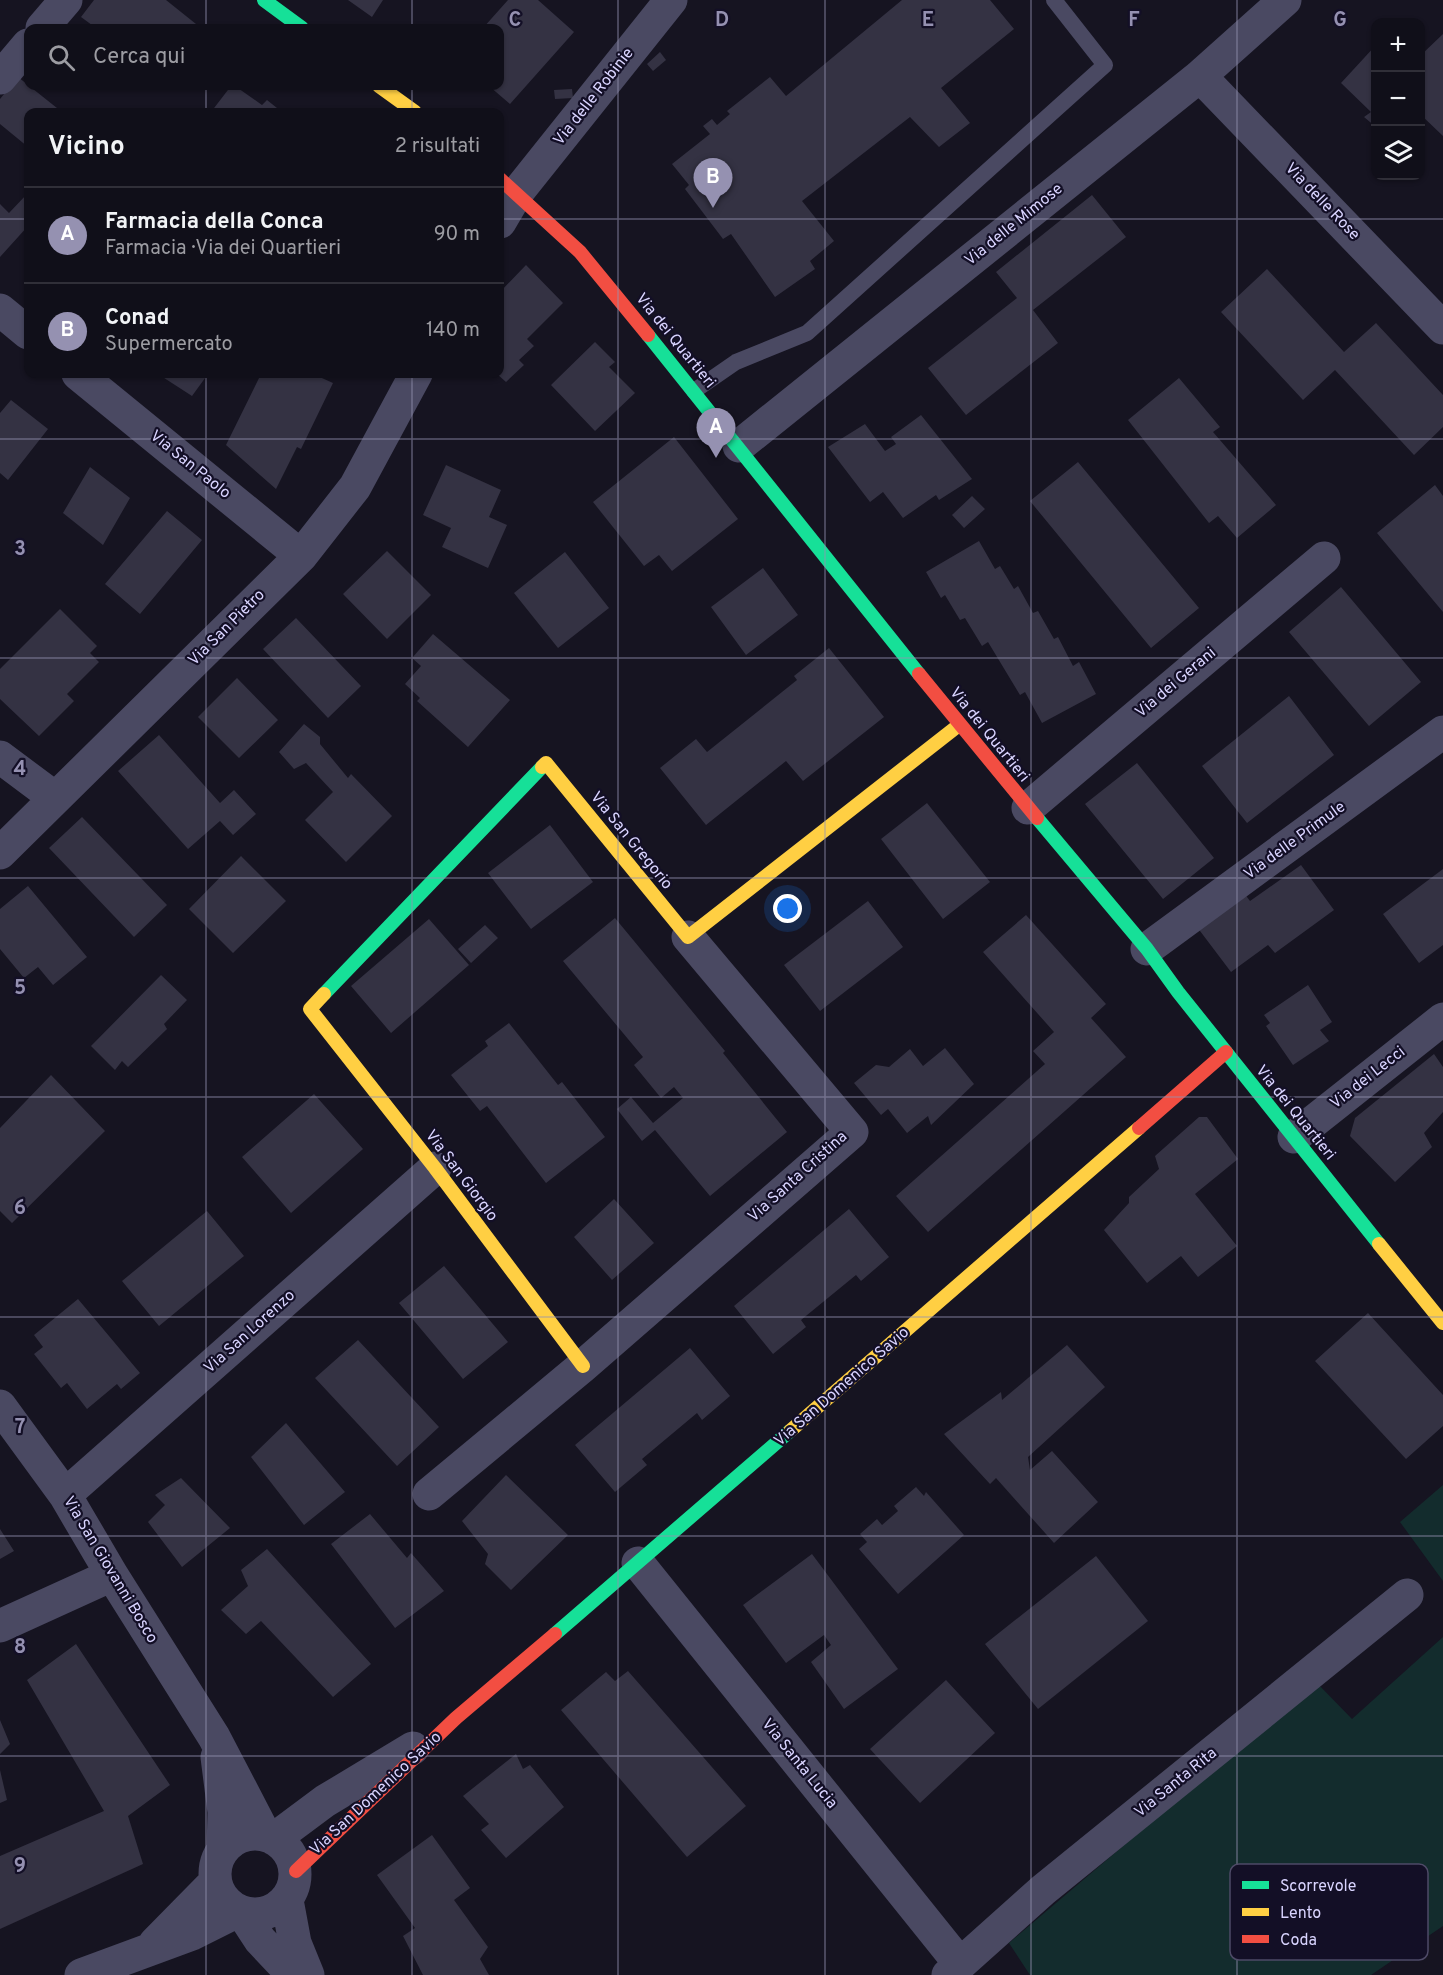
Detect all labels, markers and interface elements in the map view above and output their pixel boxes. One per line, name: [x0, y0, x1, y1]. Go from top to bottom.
text: C: [509, 8, 521, 34]
text: D: [715, 8, 729, 34]
text: E: [922, 8, 934, 34]
text: F: [1128, 8, 1140, 34]
text: G: [1333, 8, 1347, 34]
map controls: [1371, 18, 1425, 180]
button: +: [1371, 18, 1425, 72]
search box: [24, 24, 504, 90]
icon: search: [45, 41, 78, 74]
text: Cerca qui: [93, 44, 185, 71]
street label: Via delle Robinie: [550, 44, 638, 150]
button: −: [1371, 72, 1425, 126]
button: layers: [1371, 126, 1425, 180]
text: Vicino: [48, 131, 125, 164]
text: 2 risultati: [395, 134, 480, 160]
pin: B: [694, 158, 732, 208]
street label: Via delle Rose: [1280, 159, 1364, 245]
street label: Via delle Mimose: [961, 179, 1067, 271]
text: Farmacia della Conca: [105, 209, 323, 236]
text: A: [60, 222, 75, 248]
text: 90 m: [434, 222, 480, 248]
text: Farmacia · Via dei Quartieri: [105, 236, 341, 262]
street label: Via dei Quartieri: [630, 289, 720, 393]
text: Conad: [105, 305, 169, 332]
text: B: [61, 318, 74, 344]
text: 140 m: [426, 318, 480, 344]
text: Supermercato: [105, 332, 233, 358]
pin: A: [696, 408, 736, 458]
street label: Via San Paolo: [146, 426, 234, 504]
text: 3: [14, 537, 26, 563]
street label: Via San Pietro: [184, 585, 270, 671]
street label: Via dei Gerani: [1131, 643, 1221, 723]
street label: Via dei Quartieri: [944, 683, 1034, 787]
text: 4: [14, 757, 26, 783]
street label: Via San Gregorio: [585, 788, 677, 894]
street label: Via delle Primule: [1240, 797, 1350, 885]
your location: [773, 894, 802, 923]
text: 5: [14, 976, 26, 1002]
street label: Via dei Lecci: [1326, 1042, 1410, 1114]
street label: Via dei Quartieri: [1250, 1061, 1340, 1165]
street label: Via San Giorgio: [420, 1126, 502, 1226]
street label: Via Santa Cristina: [744, 1127, 852, 1227]
text: 6: [14, 1196, 26, 1222]
street label: Via San Lorenzo: [200, 1286, 300, 1378]
street label: Via San Domenico Savio: [770, 1323, 914, 1451]
text: 7: [15, 1415, 25, 1441]
street label: Via San Giovanni Bosco: [58, 1493, 162, 1647]
text: 8: [14, 1635, 26, 1661]
street label: Via Santa Lucia: [757, 1715, 841, 1813]
street label: Via San Domenico Savio: [306, 1728, 446, 1860]
street label: Via Santa Rita: [1131, 1744, 1221, 1822]
text: 9: [14, 1854, 26, 1880]
legend: [1230, 1864, 1428, 1960]
text: Scorrevole: [1280, 1877, 1356, 1897]
text: Lento: [1280, 1904, 1321, 1924]
text: Coda: [1280, 1931, 1317, 1951]

